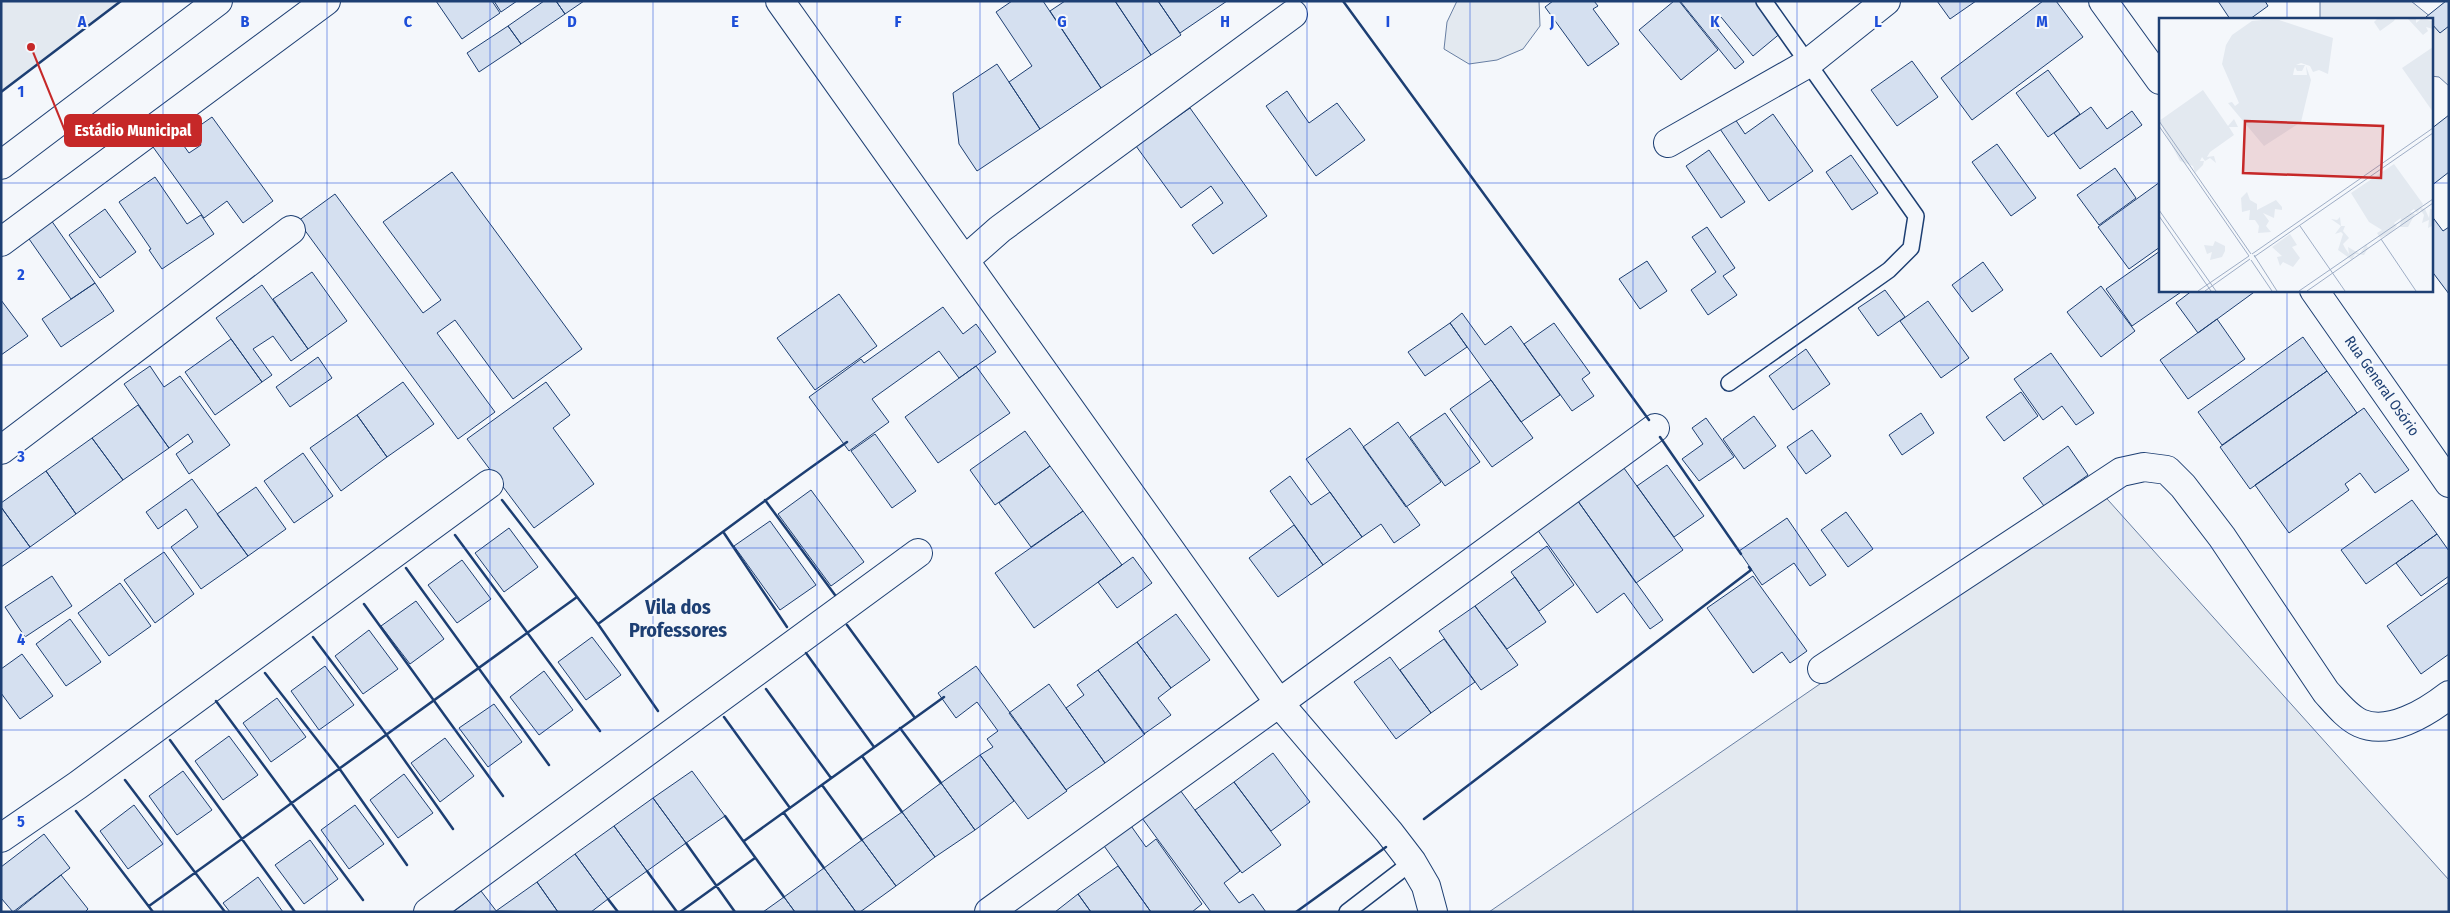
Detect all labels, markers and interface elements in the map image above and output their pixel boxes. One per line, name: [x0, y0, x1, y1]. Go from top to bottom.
text: A: [77, 12, 87, 31]
text: B: [241, 12, 250, 31]
text: C: [404, 12, 413, 31]
text: D: [567, 12, 577, 31]
text: E: [731, 12, 739, 31]
text: F: [894, 12, 902, 31]
text: G: [1057, 12, 1067, 31]
text: H: [1220, 12, 1230, 31]
text: I: [1386, 12, 1390, 31]
text: J: [1549, 12, 1554, 31]
text: K: [1710, 12, 1720, 31]
text: L: [1874, 12, 1882, 31]
text: M: [2036, 12, 2048, 31]
inset map: [2159, 18, 2432, 291]
text: 1: [18, 82, 24, 101]
callout: Estádio Municipal: [65, 115, 201, 146]
text: Estádio Municipal: [75, 121, 192, 140]
text: 2: [16, 265, 25, 284]
street label: Rua General Osório: [2341, 332, 2423, 440]
text: 3: [16, 447, 25, 466]
district label: Vila dos Professores: [629, 595, 727, 642]
text: 4: [17, 630, 25, 649]
text: 5: [17, 812, 25, 831]

